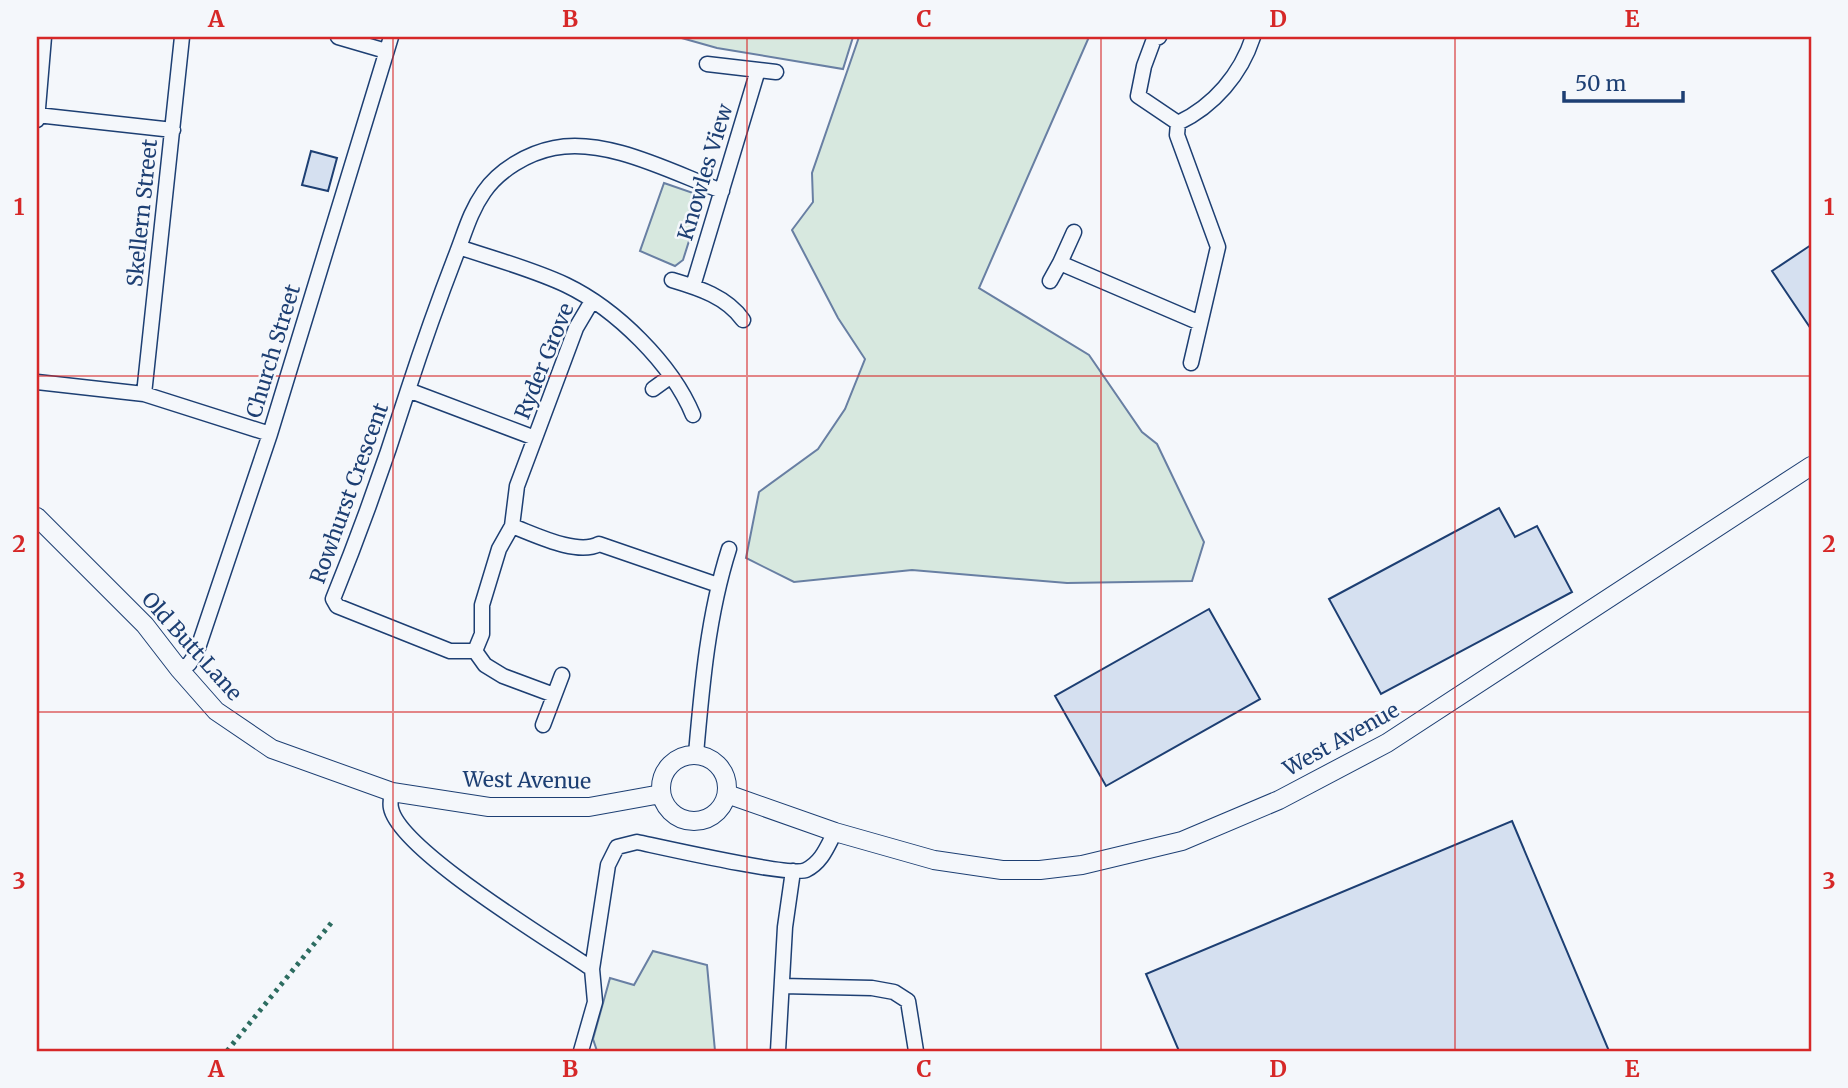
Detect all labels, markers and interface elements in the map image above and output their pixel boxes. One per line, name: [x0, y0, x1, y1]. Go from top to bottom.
text: A: [207, 4, 225, 33]
text: B: [562, 4, 578, 33]
text: C: [916, 4, 932, 33]
text: D: [1269, 4, 1287, 33]
text: E: [1624, 4, 1640, 33]
scale bar: [1564, 60, 1684, 104]
text: 50 m: [1575, 70, 1626, 97]
street label: Knowles View: [671, 100, 739, 243]
street label: Skellern Street: [121, 138, 163, 288]
text: 1: [14, 192, 25, 221]
text: 1: [1824, 192, 1835, 221]
street label: Church Street: [240, 281, 306, 421]
street label: Ryder Grove: [508, 299, 580, 423]
street label: Rowhurst Crescent: [304, 399, 394, 587]
text: 2: [12, 529, 26, 558]
text: 2: [1822, 529, 1836, 558]
street label: Old Butt Lane: [136, 586, 248, 706]
street label: West Avenue: [1277, 696, 1404, 782]
street label: West Avenue: [462, 765, 591, 795]
text: 3: [12, 866, 26, 895]
text: 3: [1822, 866, 1836, 895]
text: A: [207, 1054, 225, 1083]
text: B: [562, 1054, 578, 1083]
text: C: [916, 1054, 932, 1083]
text: D: [1269, 1054, 1287, 1083]
text: E: [1624, 1054, 1640, 1083]

